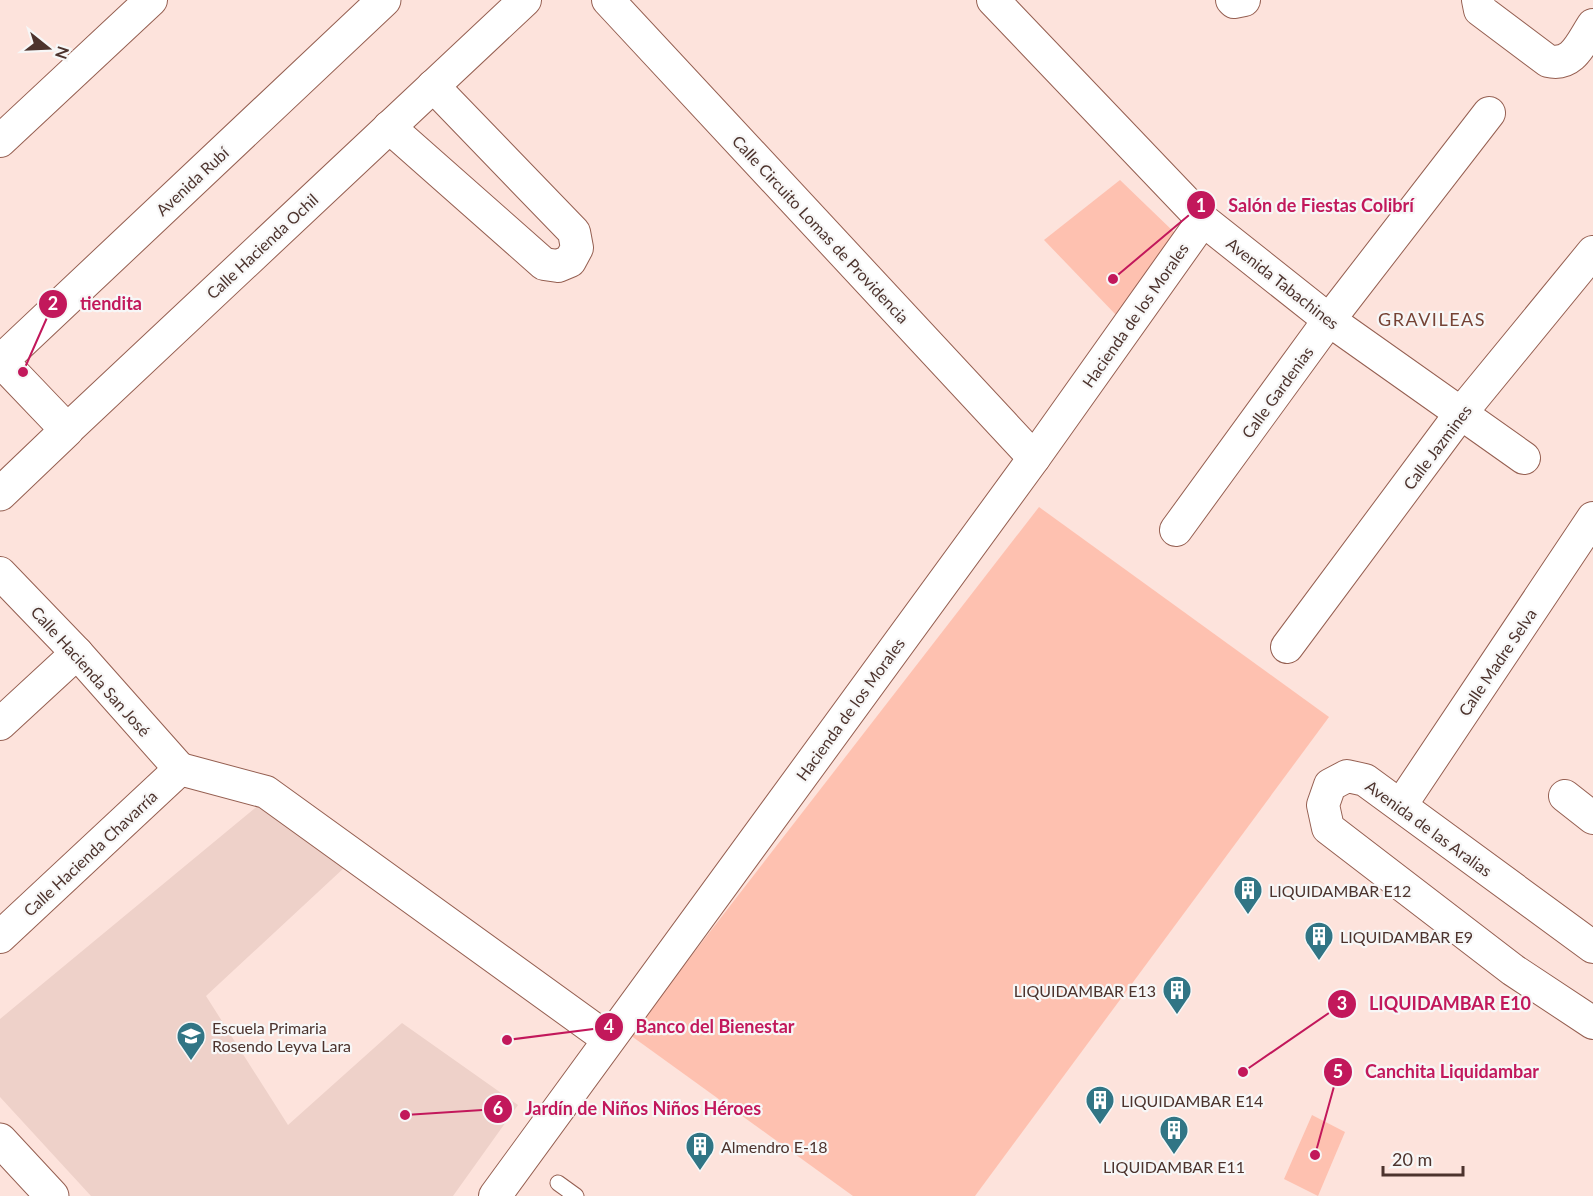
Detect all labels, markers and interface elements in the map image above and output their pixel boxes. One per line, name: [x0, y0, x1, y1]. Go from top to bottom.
north arrow: [18, 18, 78, 78]
text: N: [52, 44, 74, 62]
street label: Calle Circuito Lomas de Providencia: [729, 131, 913, 327]
street label: Avenida Rubí: [152, 142, 233, 219]
callout: Salón de Fiestas Colibrí: [1186, 187, 1425, 223]
street label: Calle Hacienda Ochil: [202, 189, 322, 303]
text: 1: [1196, 194, 1206, 216]
text: Salón de Fiestas Colibrí: [1228, 194, 1415, 216]
street label: Avenida Tabachines: [1223, 233, 1343, 333]
street label: Hacienda de los Morales: [1078, 239, 1192, 391]
callout: tiendita: [38, 286, 154, 322]
text: 2: [48, 292, 58, 314]
text: tiendita: [80, 292, 142, 314]
district label: GRAVILEAS: [1378, 308, 1486, 330]
street label: Calle Gardenias: [1237, 342, 1317, 442]
street label: Calle Jazmines: [1399, 401, 1475, 493]
street label: Calle Hacienda San José: [28, 602, 154, 740]
street label: Calle Madre Selva: [1454, 605, 1540, 719]
street label: Hacienda de los Morales: [792, 634, 908, 784]
street label: Avenida de las Aralias: [1362, 776, 1496, 880]
street label: Calle Hacienda Chavarría: [19, 786, 161, 920]
building icon: LIQUIDAMBAR E12: [1232, 874, 1264, 916]
place label: LIQUIDAMBAR E12: [1269, 881, 1411, 900]
building icon: LIQUIDAMBAR E9: [1303, 920, 1335, 962]
place label: LIQUIDAMBAR E9: [1340, 927, 1473, 946]
building icon: LIQUIDAMBAR E13: [1161, 974, 1193, 1016]
place label: LIQUIDAMBAR E13: [1014, 981, 1156, 1000]
callout: LIQUIDAMBAR E10: [1327, 986, 1543, 1022]
text: 3: [1337, 992, 1347, 1014]
text: LIQUIDAMBAR E10: [1369, 992, 1531, 1014]
callout: Banco del Bienestar: [594, 1009, 807, 1045]
text: 4: [604, 1015, 614, 1037]
text: Banco del Bienestar: [636, 1015, 795, 1037]
place label: Escuela Primaria Rosendo Leyva Lara: [212, 1018, 351, 1055]
school or university icon: Escuela Primaria Rosendo Leyva Lara: [175, 1020, 207, 1062]
callout: Canchita Liquidambar: [1323, 1054, 1551, 1090]
text: 5: [1333, 1060, 1343, 1082]
text: Canchita Liquidambar: [1365, 1060, 1539, 1082]
building icon: LIQUIDAMBAR E14: [1084, 1084, 1116, 1126]
callout: Jardín de Niños Niños Héroes: [483, 1091, 773, 1127]
place label: LIQUIDAMBAR E14: [1121, 1091, 1263, 1110]
text: 6: [493, 1097, 503, 1119]
text: Jardín de Niños Niños Héroes: [525, 1097, 761, 1119]
building icon: LIQUIDAMBAR E11: [1158, 1114, 1190, 1156]
building icon: Almendro E-18: [684, 1130, 716, 1172]
place label: Almendro E-18: [721, 1137, 827, 1156]
scale bar: [1383, 1139, 1462, 1177]
text: 20 m: [1392, 1148, 1432, 1170]
place label: LIQUIDAMBAR E11: [1103, 1157, 1245, 1176]

